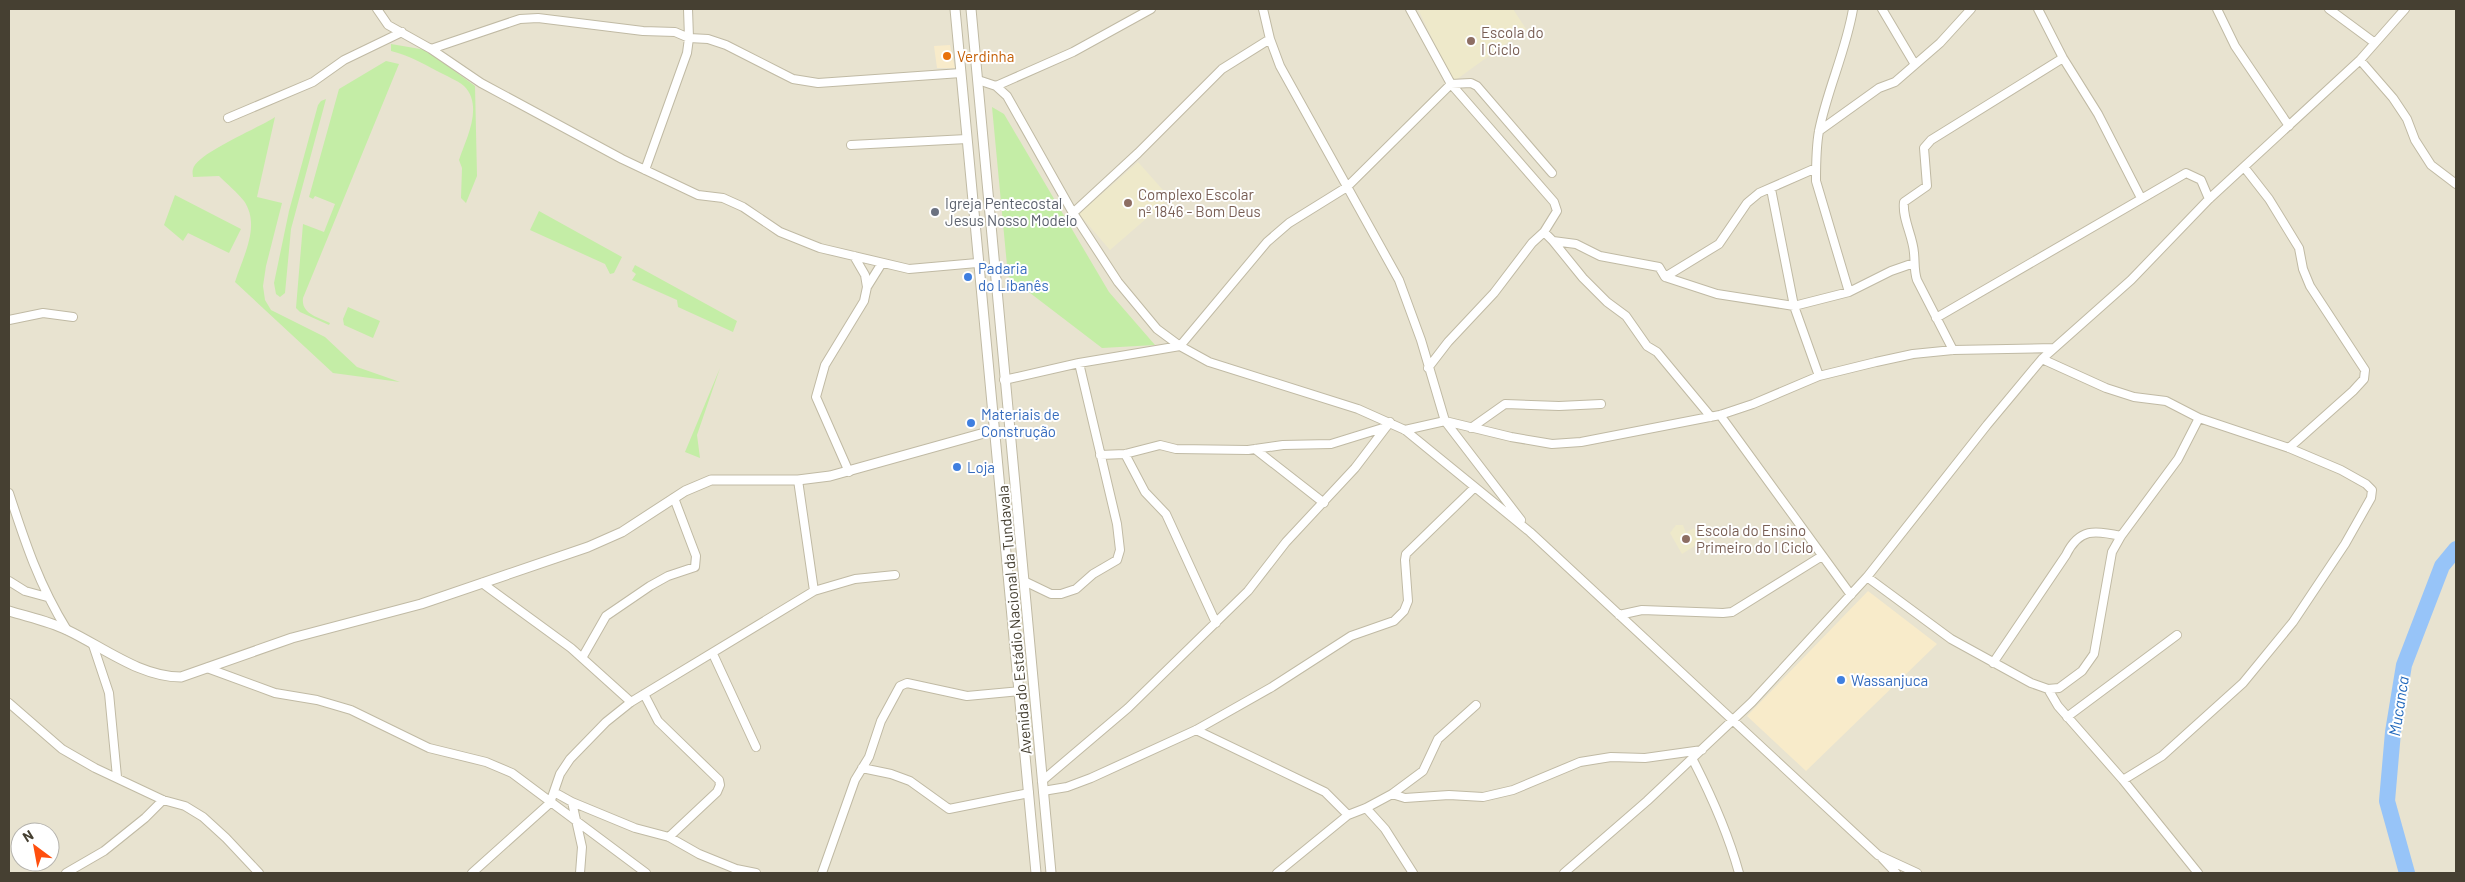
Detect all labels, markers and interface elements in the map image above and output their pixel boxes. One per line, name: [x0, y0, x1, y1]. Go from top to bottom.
place label: Escola do I Ciclo: [1481, 23, 1544, 58]
marker: Escola do I Ciclo: [1465, 35, 1477, 47]
place label: Verdinha: [957, 47, 1014, 65]
marker: Verdinha: [941, 50, 953, 62]
place label: Complexo Escolar nº 1846 - Bom Deus: [1138, 185, 1261, 220]
place label: Igreja Pentecostal Jesus Nosso Modelo: [945, 194, 1077, 229]
marker: Complexo Escolar nº 1846 - Bom Deus: [1122, 197, 1134, 209]
marker: Igreja Pentecostal Jesus Nosso Modelo: [929, 206, 941, 218]
place label: Padaria do Libanês: [978, 259, 1049, 294]
marker: Padaria do Libanês: [962, 271, 974, 283]
place label: Materiais de Construção: [981, 405, 1060, 440]
marker: Materiais de Construção: [965, 417, 977, 429]
place label: Loja: [967, 458, 995, 476]
marker: Loja: [951, 461, 963, 473]
street label: Avenida do Estádio Nacional da Tundavala: [993, 485, 1035, 755]
place label: Escola do Ensino Primeiro do I Ciclo: [1696, 521, 1813, 556]
marker: Escola do Ensino Primeiro do I Ciclo: [1680, 533, 1692, 545]
place label: Wassanjuca: [1851, 671, 1928, 689]
marker: Wassanjuca: [1835, 674, 1847, 686]
water label: Mucanca: [2384, 675, 2412, 737]
north arrow: [10, 822, 60, 872]
text: N: [19, 826, 36, 845]

